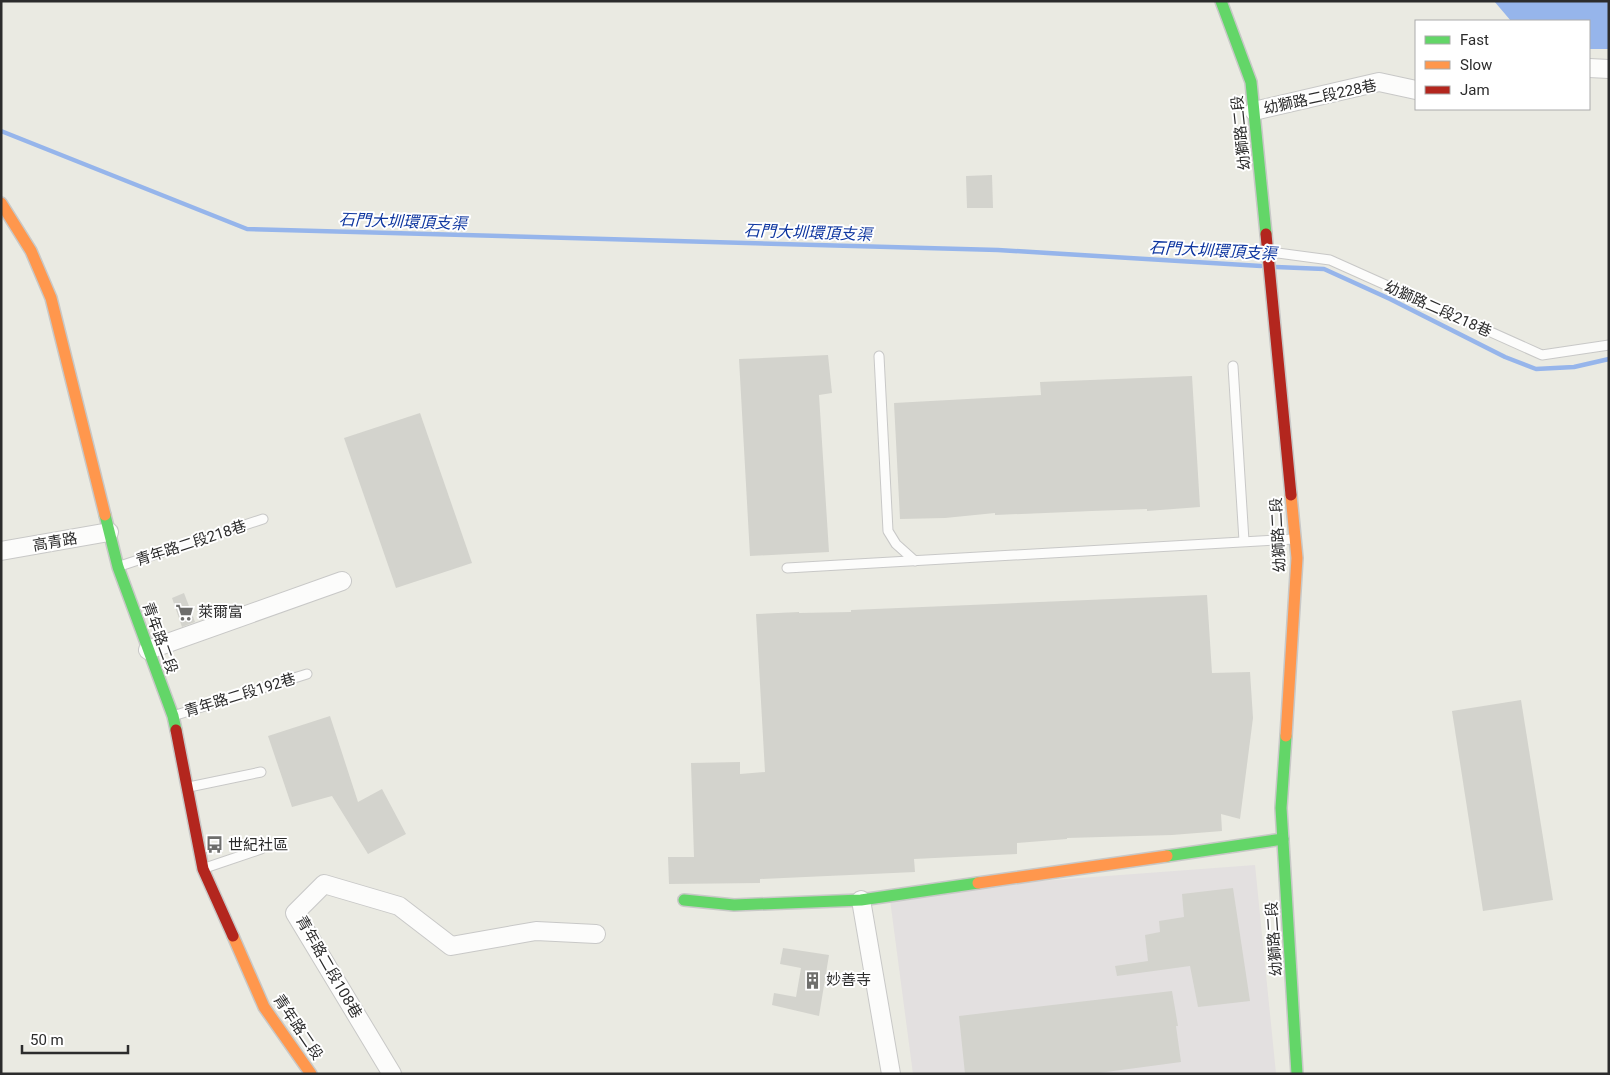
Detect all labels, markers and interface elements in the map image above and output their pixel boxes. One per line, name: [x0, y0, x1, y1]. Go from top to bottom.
legend: [1415, 20, 1590, 110]
text: Fast: [1460, 31, 1489, 49]
text: Slow: [1460, 56, 1492, 74]
street label: 幼獅路二段228巷: [1262, 76, 1378, 118]
text: Jam: [1460, 81, 1490, 99]
street label: 幼獅路二段: [1228, 95, 1254, 171]
water label: 石門大圳環頂支渠: [339, 210, 469, 233]
water label: 石門大圳環頂支渠: [744, 221, 874, 244]
water label: 石門大圳環頂支渠: [1149, 238, 1279, 263]
street label: 幼獅路二段218巷: [1382, 277, 1494, 341]
street label: 幼獅路二段: [1267, 497, 1289, 573]
street label: 青年路二段218巷: [133, 517, 249, 569]
street label: 高青路: [31, 529, 79, 555]
street label: 青年路二段: [139, 600, 181, 676]
supermarket icon: 萊爾富: [174, 602, 194, 622]
place label: 萊爾富: [198, 603, 243, 621]
street label: 青年路二段192巷: [182, 670, 298, 720]
bus stop icon: 世紀社區: [204, 835, 224, 855]
place label: 世紀社區: [228, 836, 288, 854]
street label: 幼獅路二段: [1262, 901, 1286, 977]
street label: 青年路二段108巷: [292, 913, 366, 1021]
building icon: 妙善寺: [802, 970, 822, 990]
place label: 妙善寺: [826, 971, 871, 989]
street label: 青年路二段: [270, 991, 326, 1063]
scale bar: [22, 1022, 129, 1054]
text: 50 m: [30, 1031, 64, 1049]

